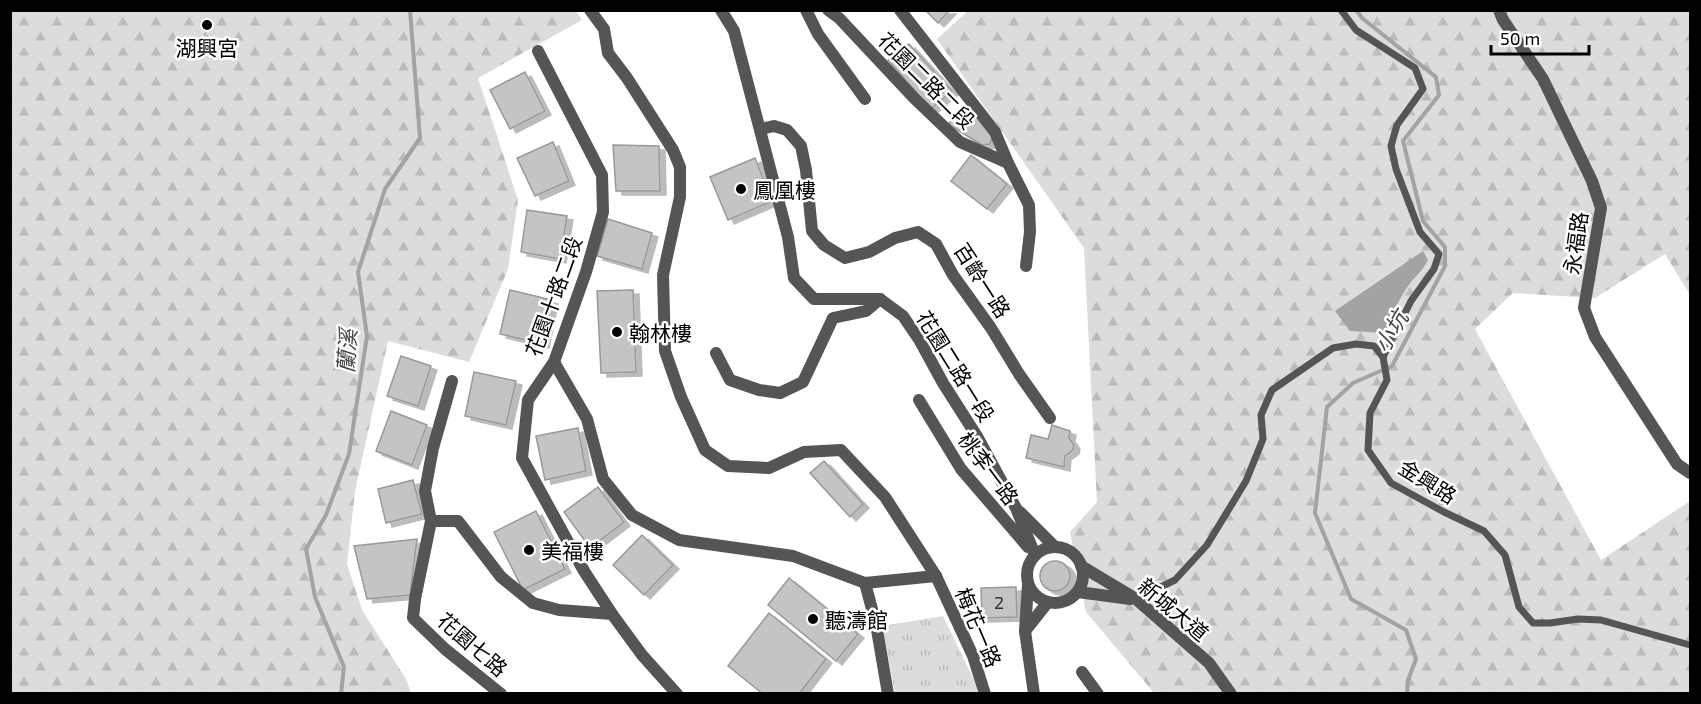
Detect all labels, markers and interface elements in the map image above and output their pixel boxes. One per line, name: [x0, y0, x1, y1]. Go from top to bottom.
marker: 湖興宮: [200, 18, 214, 32]
scale bar: [1491, 18, 1588, 56]
street label: 花園二路二段: [874, 27, 980, 133]
text: 50 m: [1500, 27, 1540, 49]
place label: 湖興宮: [176, 35, 239, 60]
place label: 鳳凰樓: [753, 177, 816, 202]
marker: 鳳凰樓: [734, 182, 748, 196]
street label: 永福路: [1558, 210, 1592, 276]
street label: 花園十路二段: [520, 233, 586, 359]
street label: 百齡一路: [950, 238, 1016, 322]
water label: 小坑: [1368, 303, 1414, 357]
street label: 花園二路一段: [912, 306, 1000, 426]
place label: 翰林樓: [629, 320, 692, 345]
water label: 蘭溪: [331, 325, 361, 374]
marker: 翰林樓: [610, 325, 624, 339]
street label: 桃李一路: [954, 427, 1024, 509]
street label: 金興路: [1395, 454, 1461, 508]
place label: 美福樓: [541, 538, 604, 563]
marker: 美福樓: [522, 543, 536, 557]
street label: 新城大道: [1134, 572, 1214, 646]
street label: 梅花一路: [951, 583, 1007, 671]
house number: 2: [994, 591, 1004, 613]
street label: 花園七路: [433, 607, 513, 681]
place label: 聽濤館: [825, 607, 888, 632]
marker: 聽濤館: [806, 612, 820, 626]

